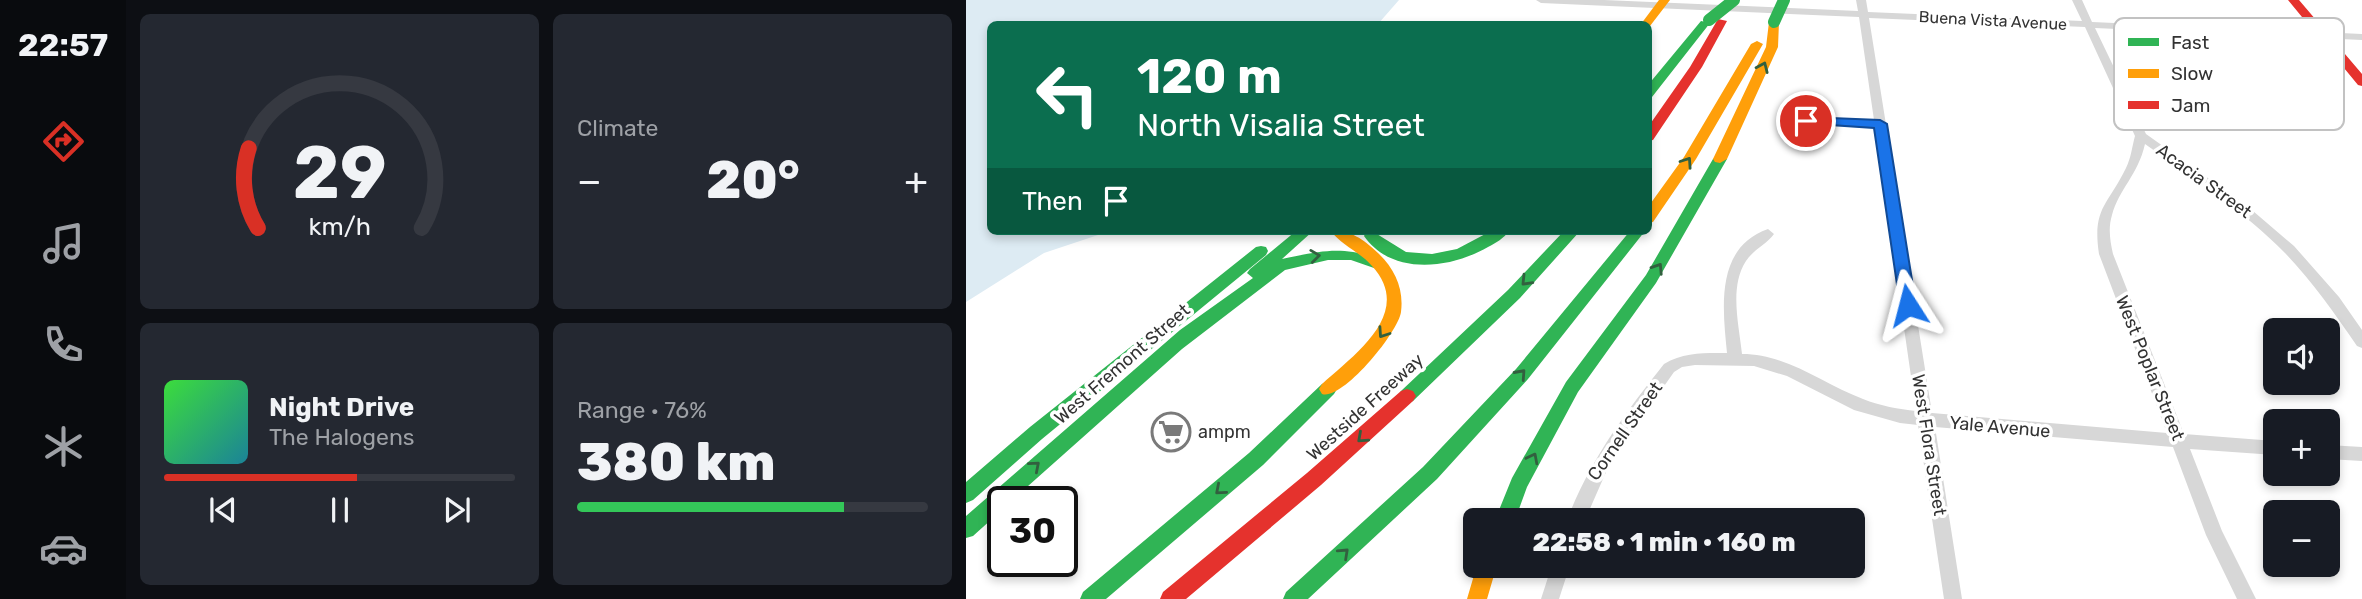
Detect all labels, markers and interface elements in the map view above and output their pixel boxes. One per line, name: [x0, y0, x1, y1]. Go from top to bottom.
street label: Buena Vista Avenue: [1918, 7, 2068, 34]
legend: [2114, 18, 2344, 130]
text: 22:57: [18, 26, 108, 64]
text: Fast: [2171, 31, 2210, 54]
text: 120 m: [1137, 47, 1282, 105]
icon: left: [1022, 49, 1113, 140]
one-way arrow: [1755, 62, 1769, 74]
text: Slow: [2171, 62, 2213, 85]
pin: [1776, 91, 1836, 151]
text: Jam: [2171, 94, 2210, 117]
icon: arrive: [1787, 102, 1825, 140]
text: North Visalia Street: [1137, 106, 1425, 144]
text: Climate: [577, 114, 658, 142]
icon: directions: [39, 117, 88, 166]
text: 29: [293, 130, 386, 216]
street label: Acacia Street: [2152, 139, 2256, 223]
text: 20°: [706, 149, 800, 211]
one-way arrow: [1679, 156, 1692, 169]
text: −: [577, 158, 602, 204]
text: +: [904, 158, 928, 204]
icon: arrive: [1097, 182, 1135, 220]
text: Then: [1022, 186, 1083, 217]
text: km/h: [308, 211, 371, 240]
icon: music: [39, 219, 88, 268]
one-way arrow: [1309, 248, 1321, 263]
one-way arrow: [1650, 263, 1662, 276]
position arrow: [1871, 268, 1945, 342]
one-way arrow: [1521, 272, 1534, 285]
street label: West Poplar Street: [2111, 292, 2189, 444]
street label: West Fremont Street: [1050, 299, 1194, 429]
map controls: [2263, 318, 2340, 577]
button: sound: [2263, 318, 2340, 395]
icon: phone: [39, 320, 88, 369]
one-way arrow: [1379, 325, 1391, 338]
street label: Westside Freeway: [1302, 349, 1428, 465]
one-way arrow: [1513, 370, 1525, 383]
street label: West Flora Street: [1907, 373, 1951, 517]
street label: Cornell Street: [1583, 377, 1667, 485]
text: Night Drive: [269, 392, 414, 423]
text: Range · 76%: [577, 396, 707, 424]
button: +: [2263, 409, 2340, 486]
supermarket icon: ampm: [1150, 411, 1192, 453]
street label: Yale Avenue: [1949, 412, 2051, 442]
place label: ampm: [1198, 421, 1251, 443]
icon: climate: [39, 422, 88, 471]
text: The Halogens: [269, 423, 415, 451]
one-way arrow: [1357, 430, 1370, 442]
text: 380 km: [577, 431, 776, 493]
one-way arrow: [1525, 453, 1538, 465]
one-way arrow: [1026, 462, 1039, 474]
one-way arrow: [1215, 482, 1228, 494]
speed limit sign: 30: [987, 486, 1078, 577]
icon: previous: [204, 491, 242, 529]
icon: pause: [321, 491, 359, 529]
icon: next: [438, 491, 476, 529]
button: −: [2263, 500, 2340, 577]
icon: car: [39, 524, 88, 573]
text: 22:58 · 1 min · 160 m: [1532, 527, 1796, 558]
one-way arrow: [1336, 548, 1349, 561]

